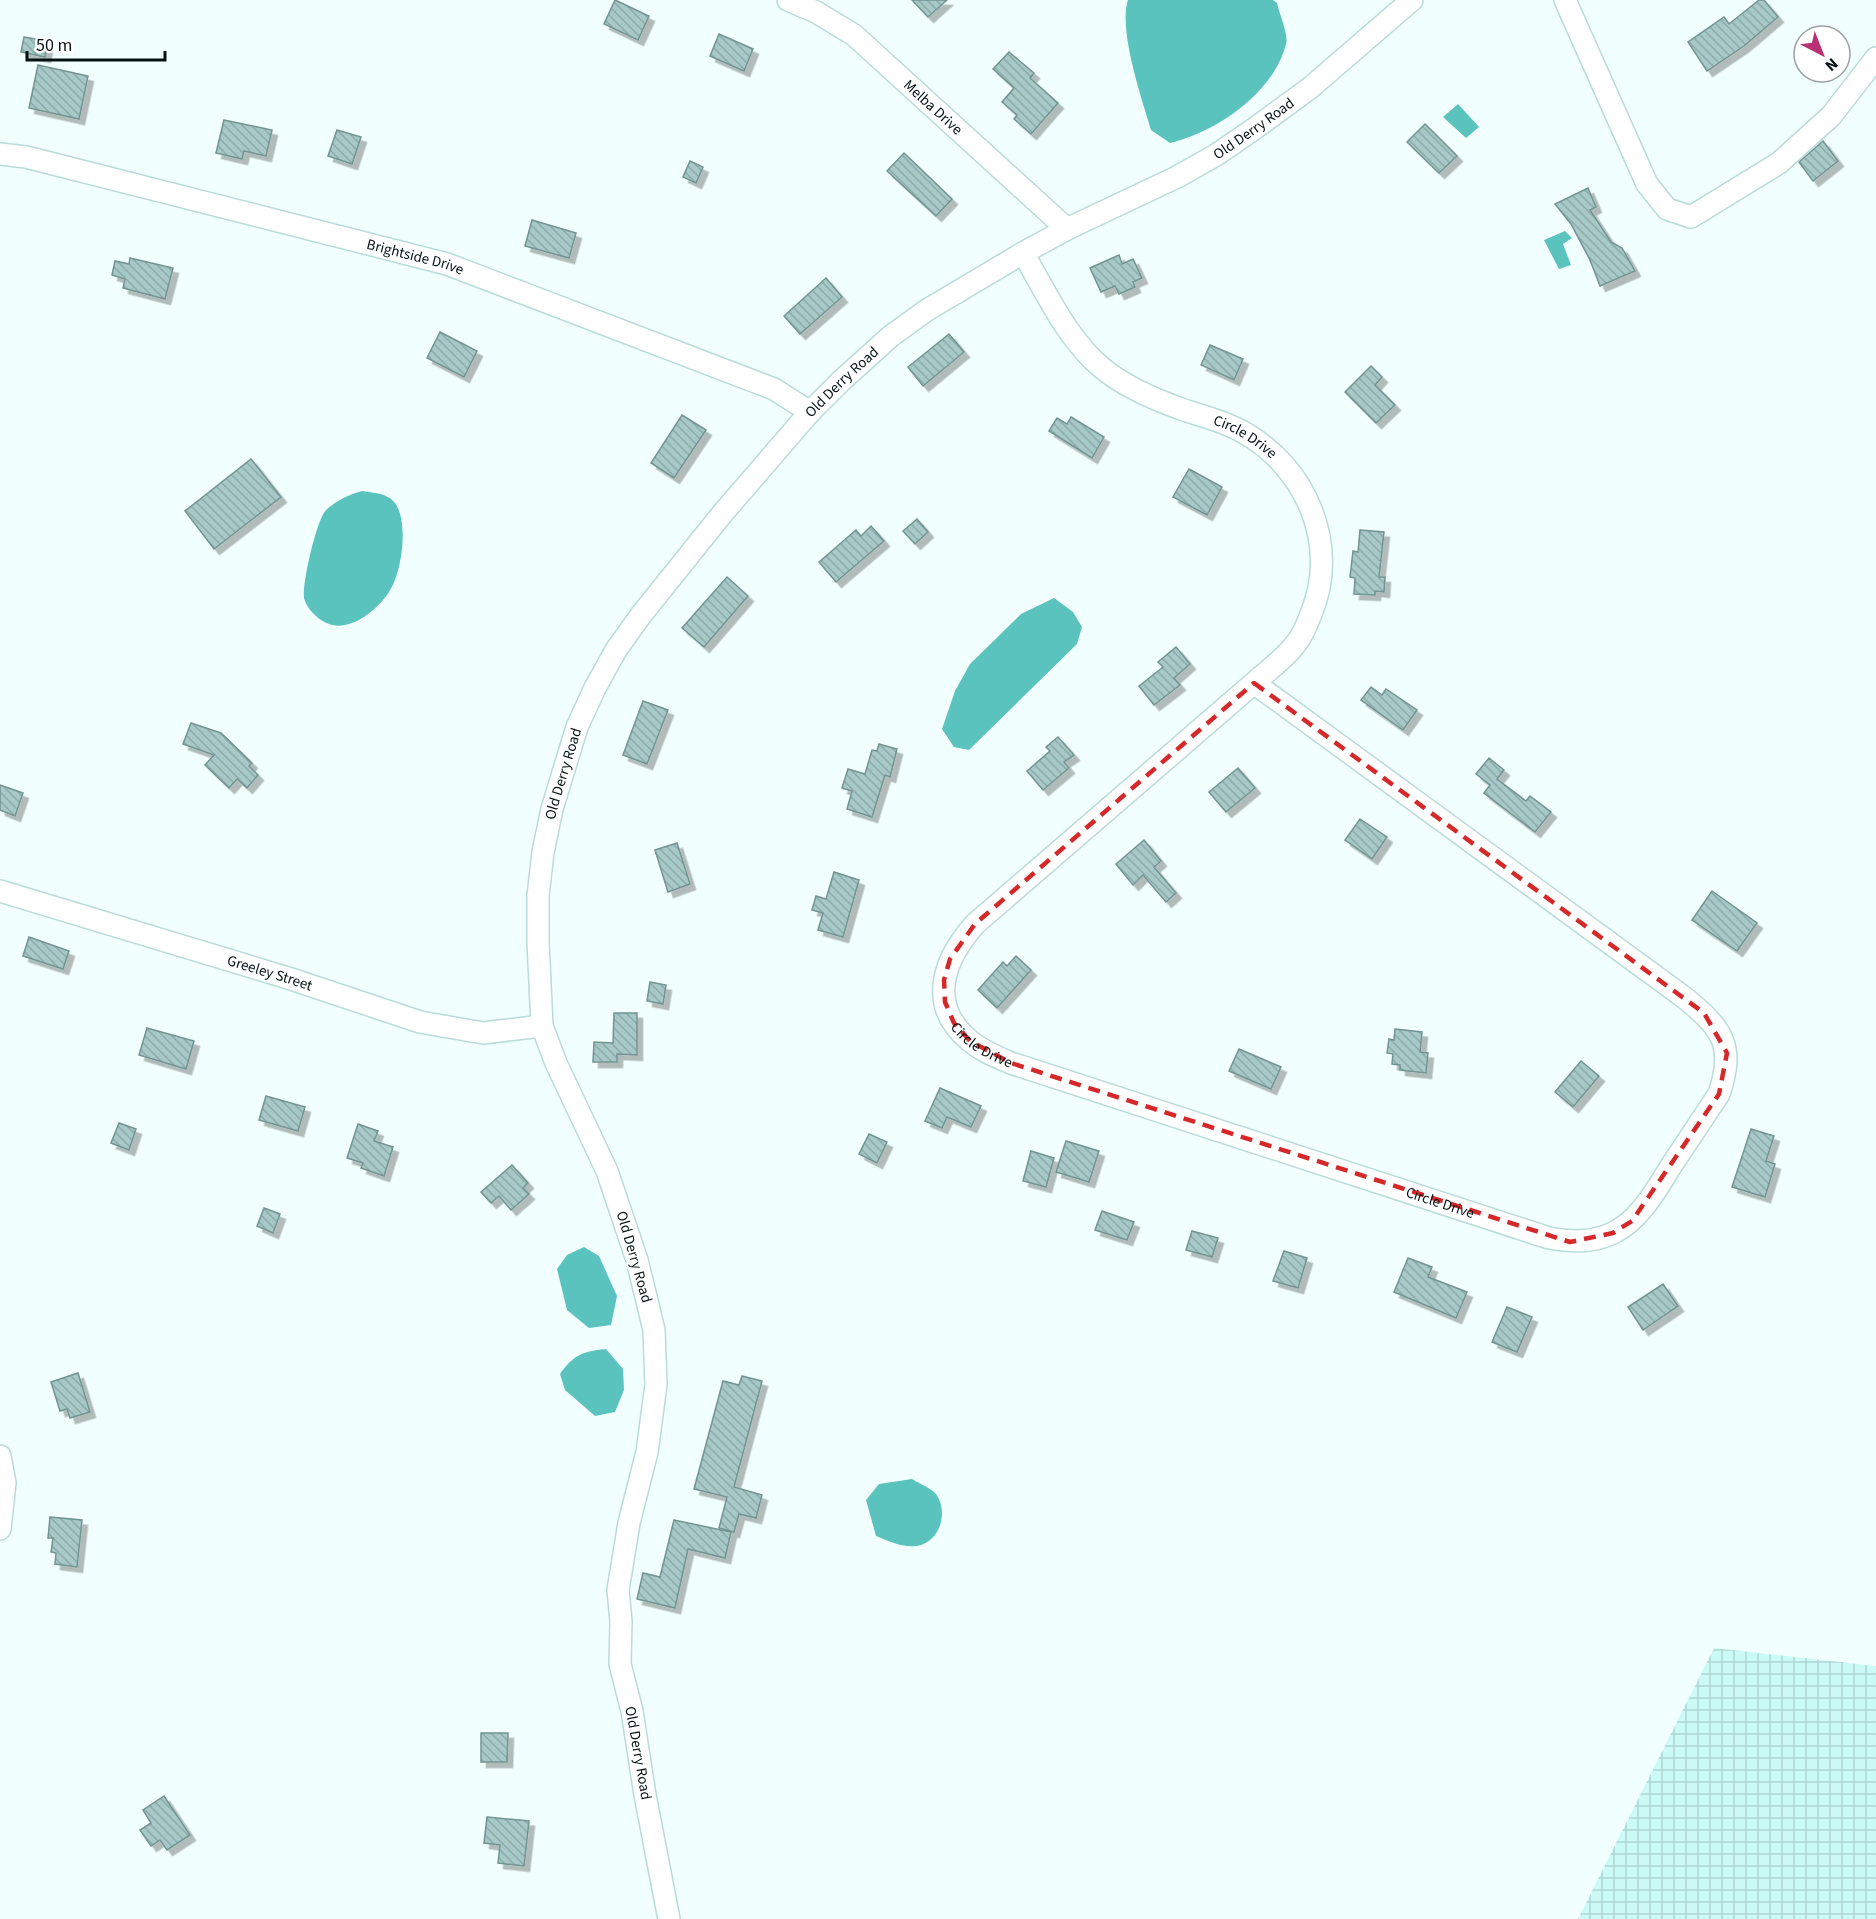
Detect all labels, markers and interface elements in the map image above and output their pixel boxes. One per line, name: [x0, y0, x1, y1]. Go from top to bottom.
scale bar: [27, 24, 165, 62]
north arrow: [1792, 24, 1852, 84]
text: 50 m: [36, 33, 72, 58]
text: N: [1820, 53, 1843, 76]
street label: Melba Drive: [899, 75, 967, 140]
street label: Old Derry Road: [1209, 93, 1298, 164]
street label: Brightside Drive: [365, 234, 467, 280]
street label: Old Derry Road: [800, 342, 883, 422]
street label: Circle Drive: [1211, 410, 1282, 463]
street label: Old Derry Road: [540, 725, 587, 821]
street label: Greeley Street: [225, 950, 315, 996]
street label: Circle Drive: [946, 1018, 1016, 1073]
street label: Circle Drive: [1403, 1182, 1477, 1224]
street label: Old Derry Road: [611, 1209, 657, 1305]
street label: Old Derry Road: [619, 1705, 657, 1801]

